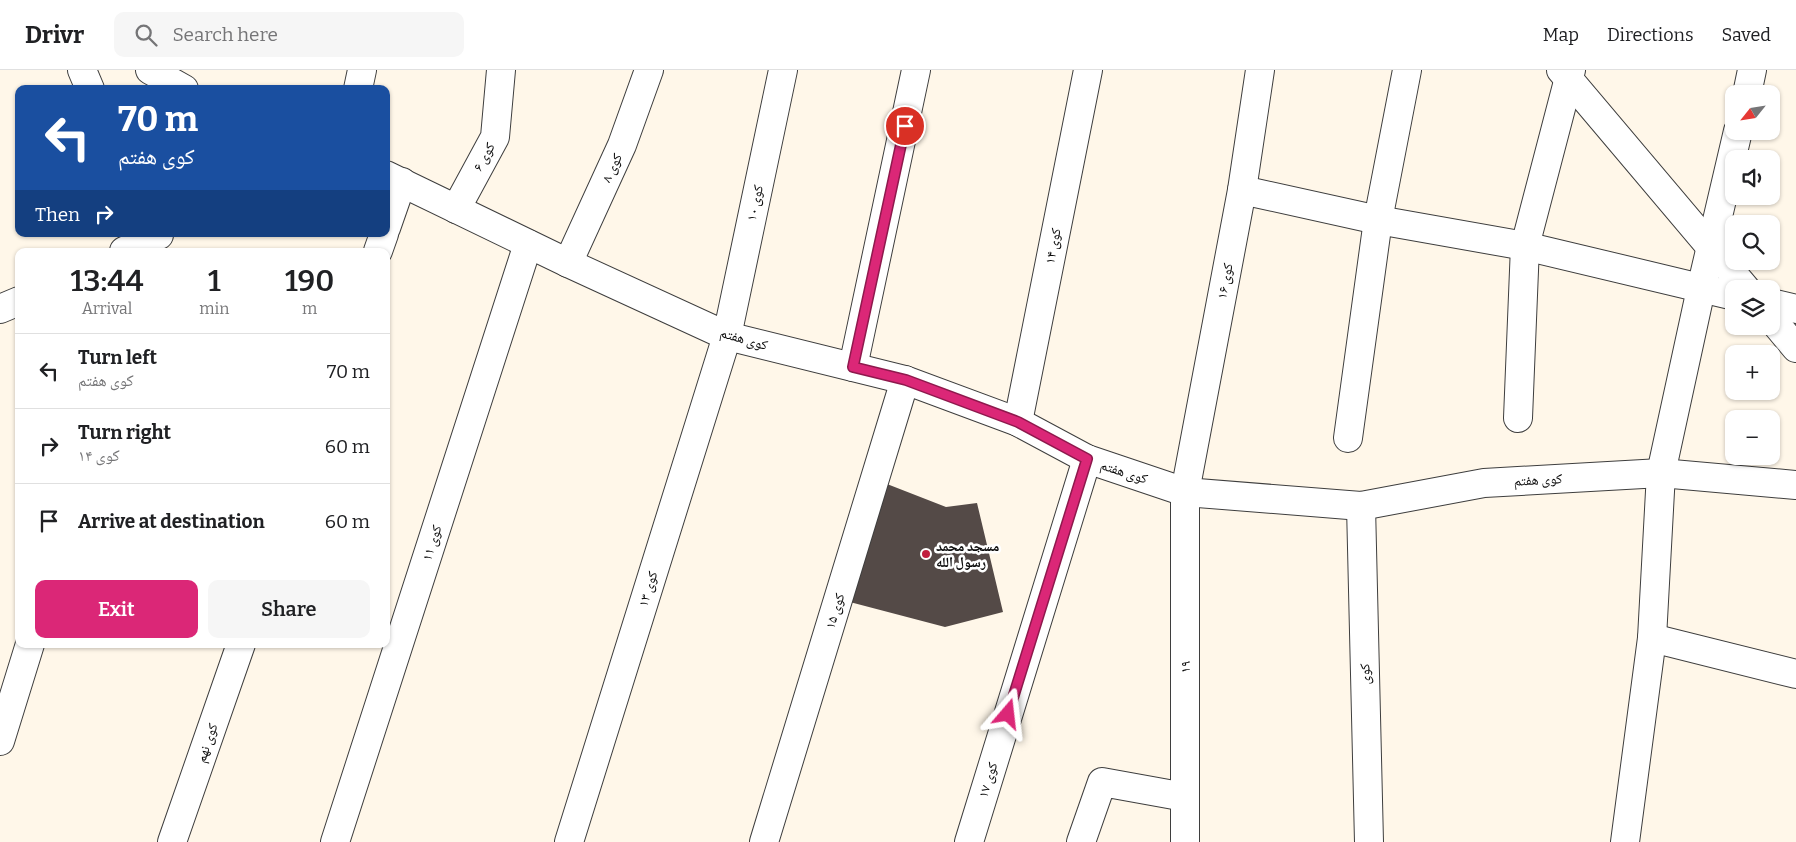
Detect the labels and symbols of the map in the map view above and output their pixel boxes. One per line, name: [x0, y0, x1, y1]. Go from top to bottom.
north arrow: [1725, 85, 1780, 140]
pin: [884, 105, 926, 147]
street label: کوی ۶: [469, 140, 499, 174]
street label: کوی ۸: [598, 151, 626, 185]
street label: کوی ۱۰: [743, 183, 767, 223]
street label: کوی ۱۴: [1041, 226, 1065, 265]
street label: کوی ۱۶: [1213, 261, 1237, 300]
street label: کوی هفتم: [718, 324, 770, 355]
street label: کوی هفتم: [1098, 456, 1150, 489]
street label: کوی هفتم: [1513, 470, 1563, 491]
street label: کوی ۱۱: [418, 523, 446, 563]
place label: مسجد محمد رسول الله: [936, 538, 999, 571]
marker: مسجد محمد رسول الله: [920, 548, 932, 560]
street label: کوی ۱۳: [635, 569, 662, 609]
street label: کوی ۱۵: [822, 591, 849, 631]
street label: ۱۹: [1177, 661, 1194, 673]
street label: کوی: [1356, 663, 1374, 685]
position arrow: [981, 687, 1033, 739]
street label: کوی نهم: [192, 721, 223, 765]
street label: کوی ۱۷: [975, 760, 1002, 800]

